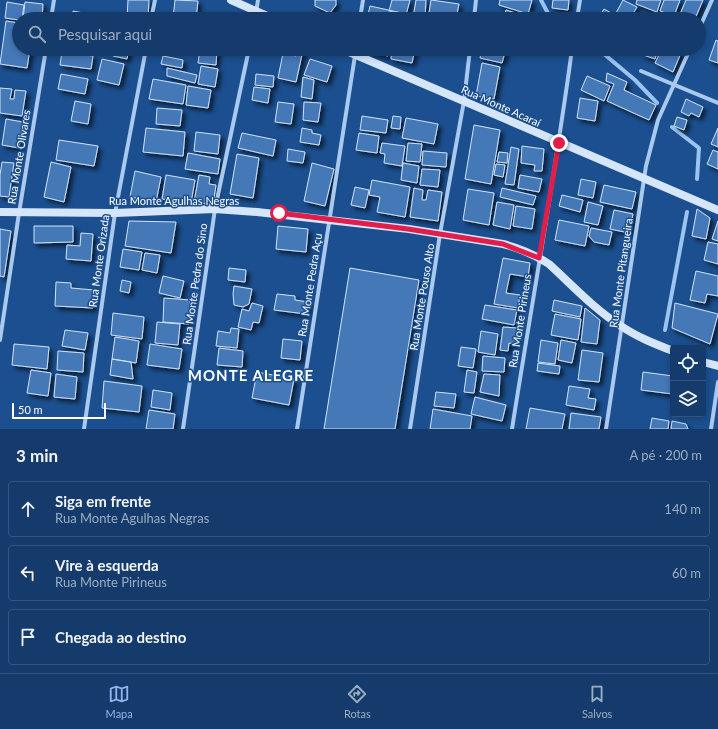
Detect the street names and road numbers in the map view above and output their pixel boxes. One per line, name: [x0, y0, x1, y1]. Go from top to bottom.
street label: Rua Monte Acaraí: [459, 82, 543, 129]
street label: Rua Monte Olivares: [5, 109, 32, 205]
street label: Rua Monte Agulhas Negras: [109, 194, 240, 207]
street label: Rua Monte Orizada: [86, 214, 111, 308]
street label: Rua Monte Pitangueira: [606, 217, 635, 329]
street label: Rua Monte Pedra do Sino: [180, 222, 209, 346]
street label: Rua Monte Pedra Açu: [295, 232, 324, 338]
street label: Rua Monte Pouso Alto: [407, 242, 436, 351]
street label: Rua Monte Pirineus: [506, 273, 533, 369]

